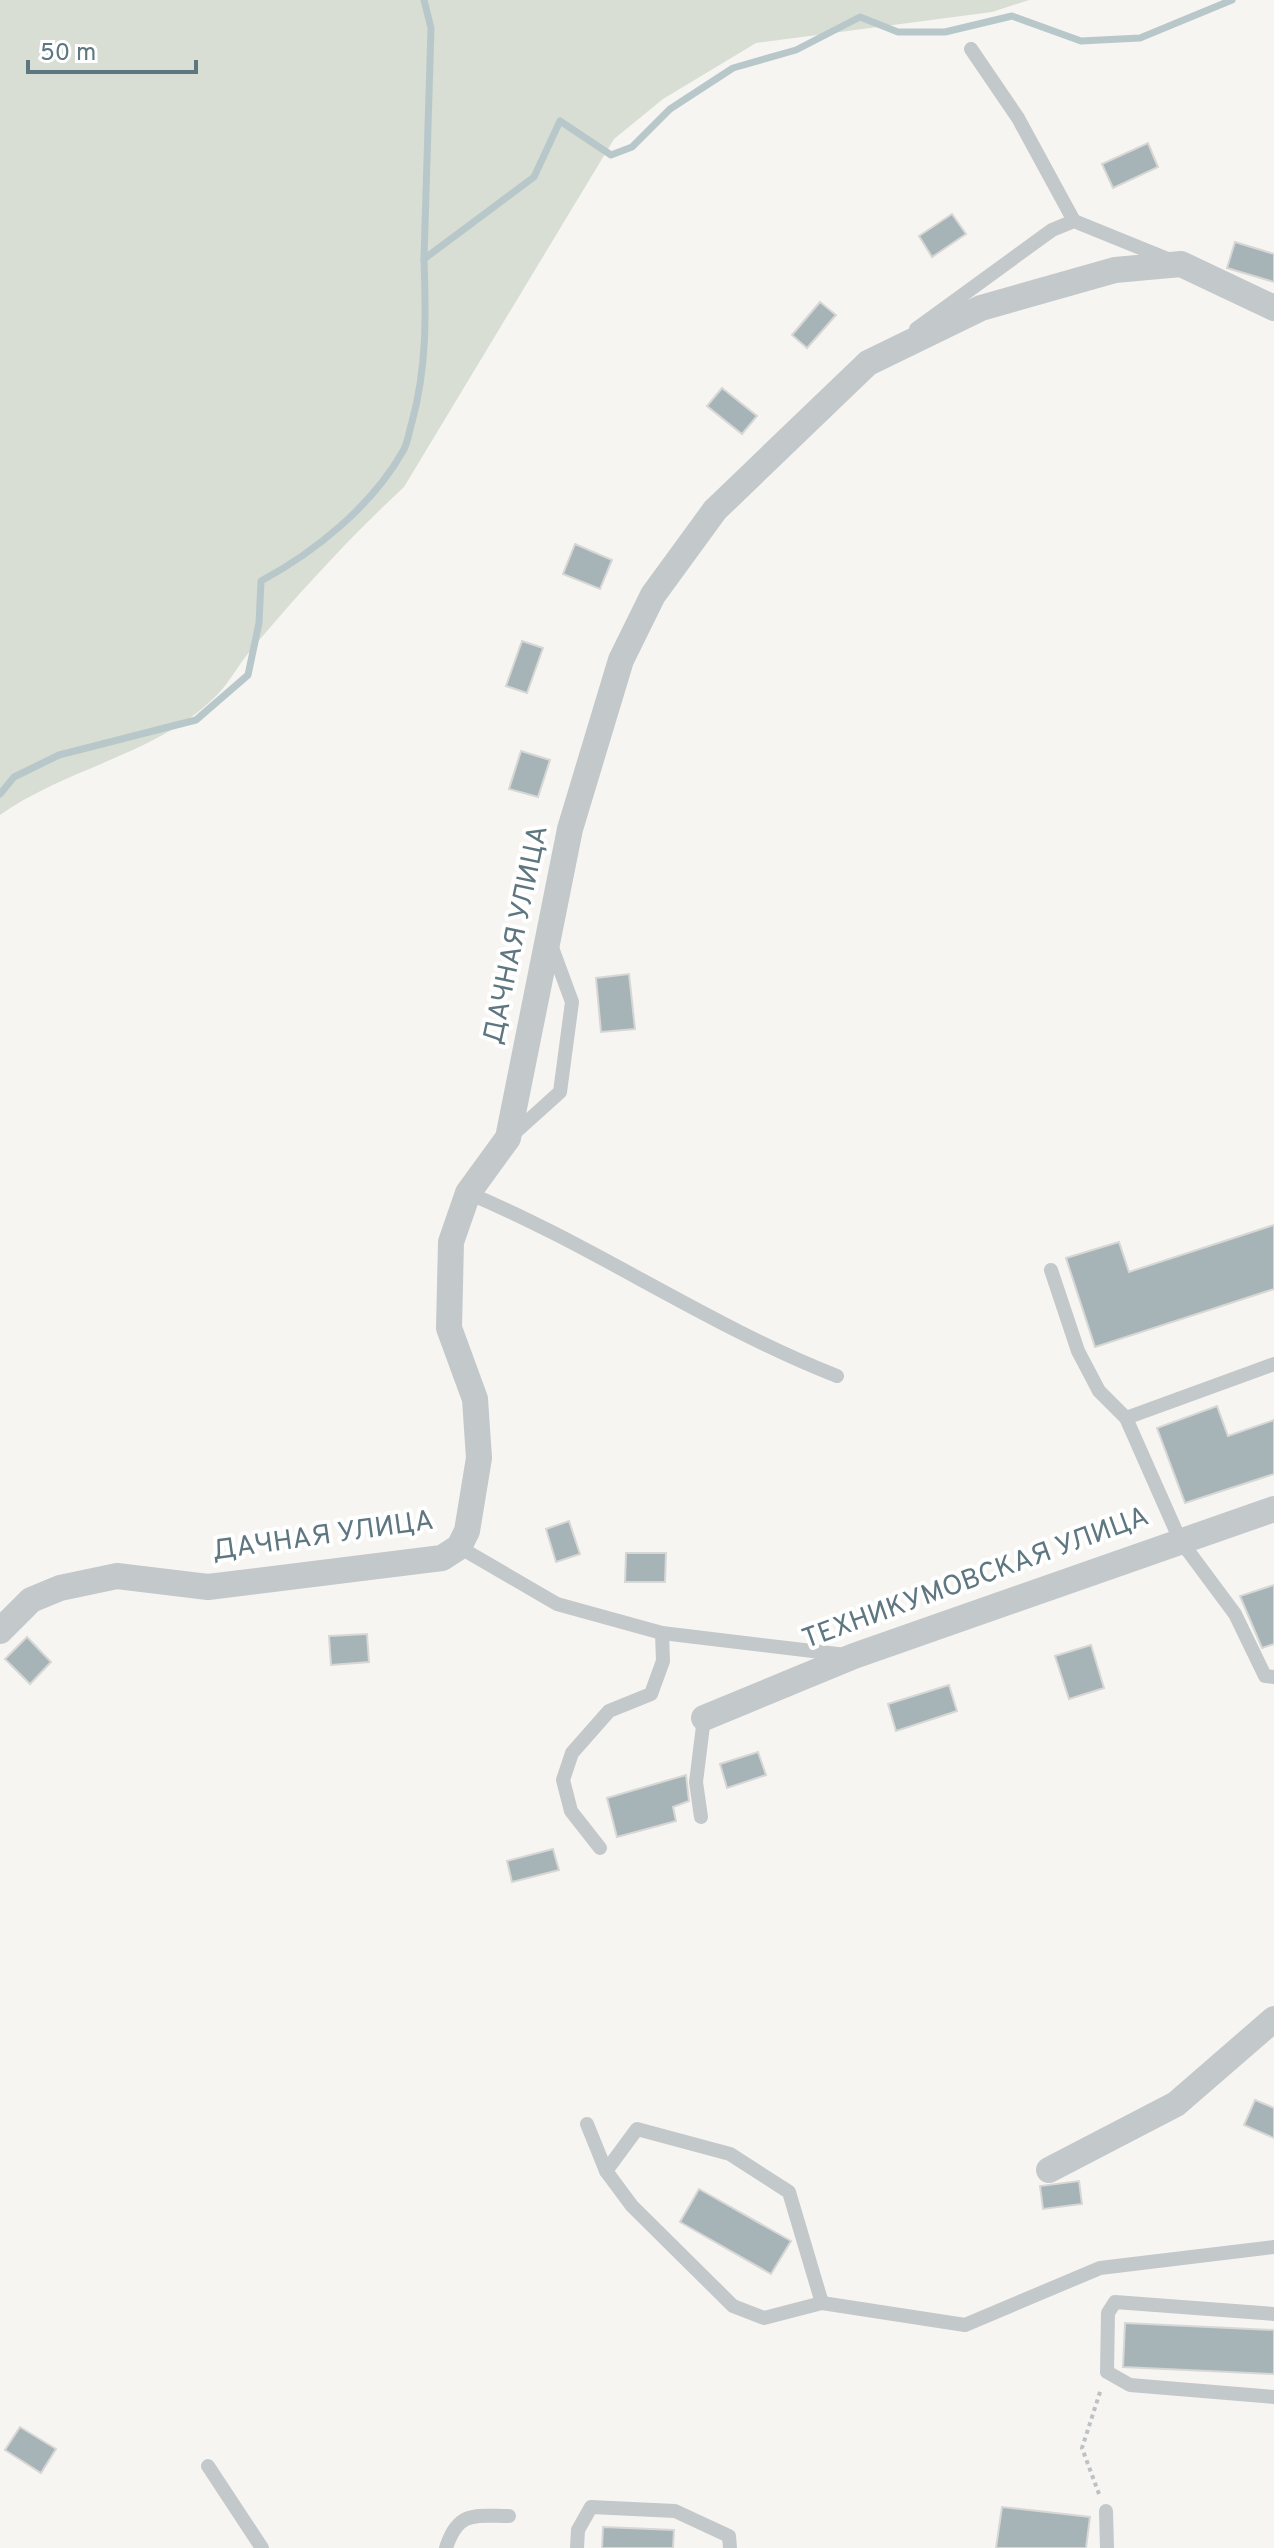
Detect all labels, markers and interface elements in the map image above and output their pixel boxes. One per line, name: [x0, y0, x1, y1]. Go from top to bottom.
scale bar: [28, 24, 196, 74]
text: 50 m: [40, 39, 96, 69]
street label: ДАЧНАЯ УЛИЦА: [476, 822, 558, 1048]
street label: ТЕХНИКУМОВСКАЯ УЛИЦА: [798, 1499, 1154, 1659]
street label: ДАЧНАЯ УЛИЦА: [210, 1504, 436, 1570]

